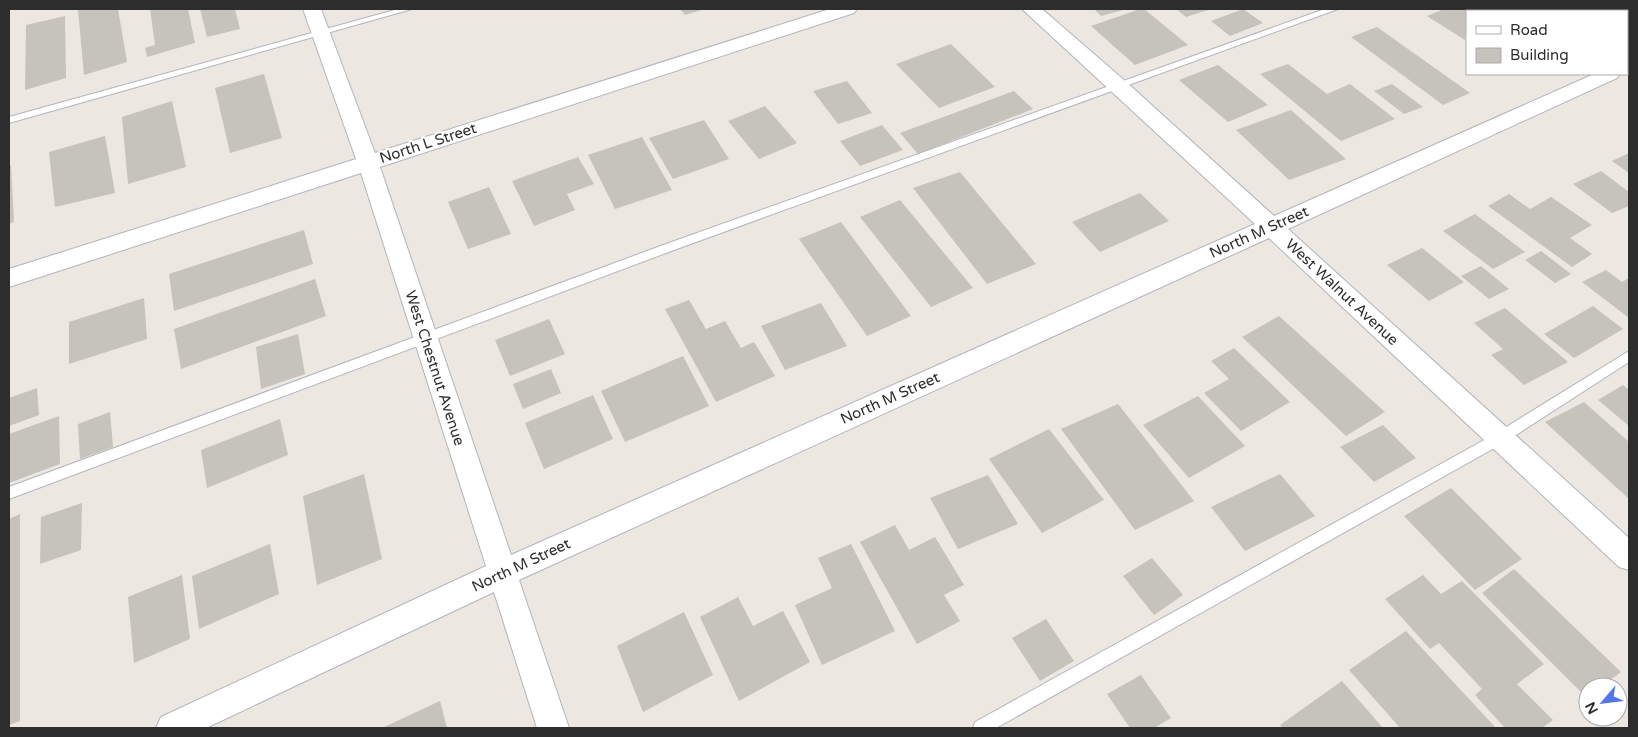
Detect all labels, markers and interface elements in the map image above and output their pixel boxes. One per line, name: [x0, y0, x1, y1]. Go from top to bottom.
legend: [1466, 10, 1628, 75]
text: Road: [1510, 21, 1548, 39]
text: Building: [1510, 46, 1569, 64]
street label: North L Street: [377, 119, 479, 167]
street label: North M Street: [1207, 202, 1312, 262]
street label: West Walnut Avenue: [1282, 235, 1402, 349]
street label: West Chestnut Avenue: [401, 288, 469, 448]
street label: North M Street: [838, 368, 943, 428]
street label: North M Street: [469, 534, 573, 596]
north arrow: [1578, 677, 1628, 727]
text: N: [1582, 699, 1602, 717]

